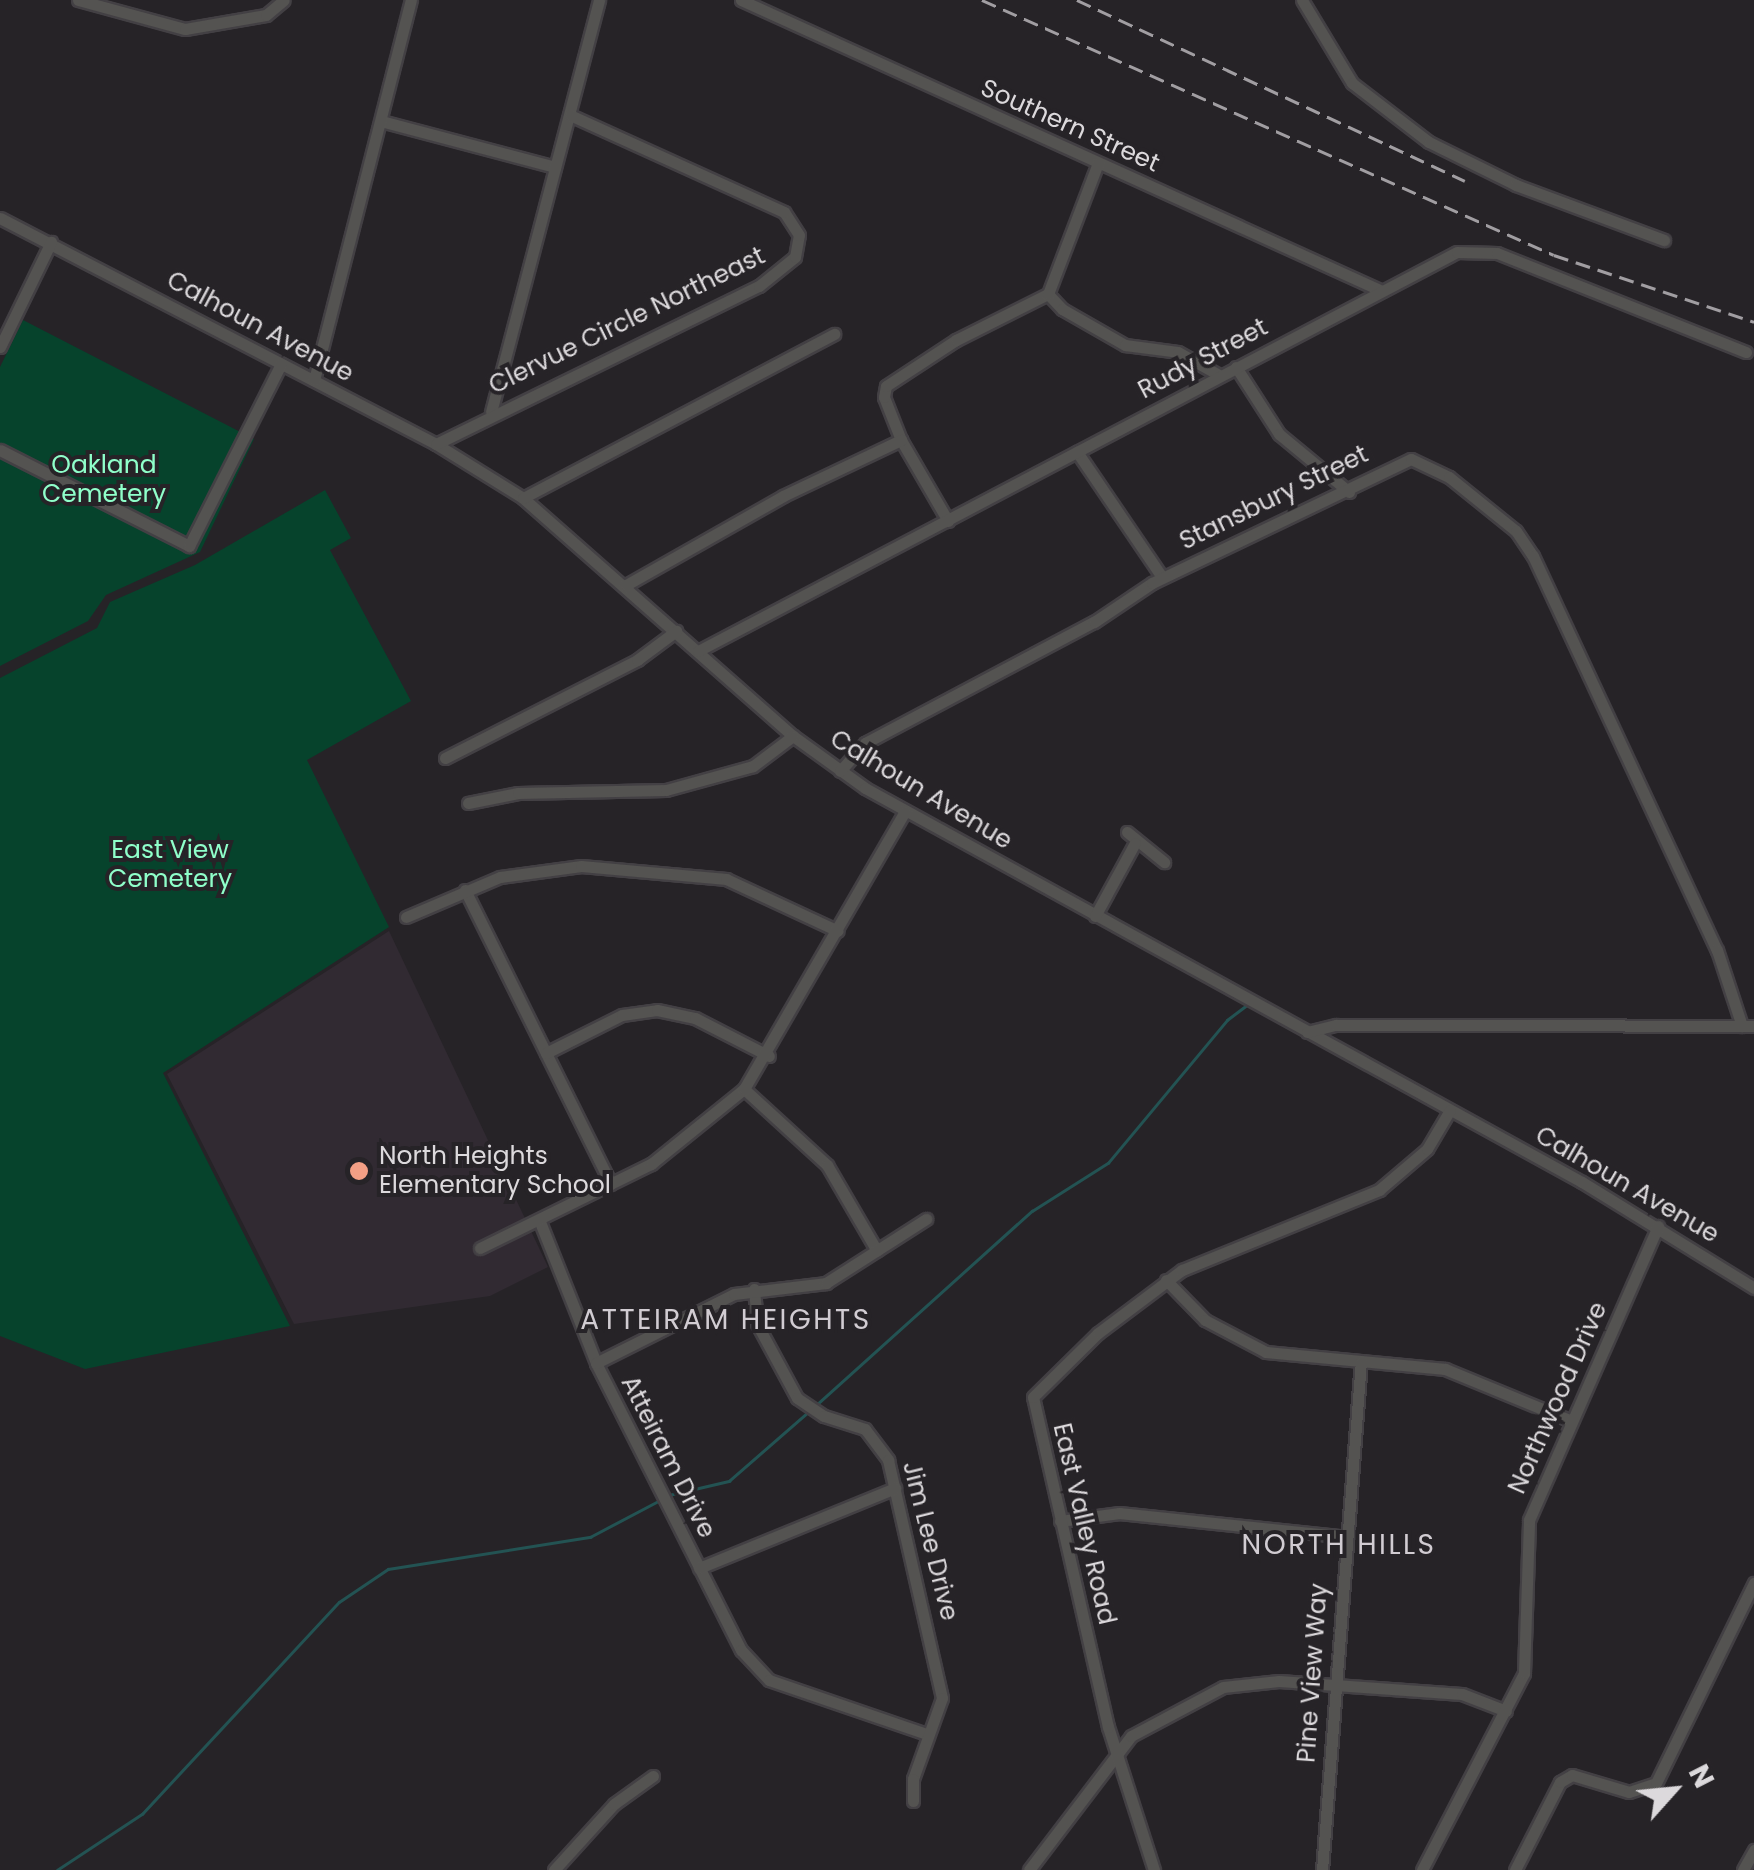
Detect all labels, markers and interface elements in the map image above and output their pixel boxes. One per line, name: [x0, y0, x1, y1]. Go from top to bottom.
street label: Southern Street: [976, 73, 1164, 179]
street label: Clervue Circle Northeast: [484, 241, 770, 401]
street label: Calhoun Avenue: [162, 265, 358, 389]
street label: Rudy Street: [1133, 312, 1273, 406]
street label: Stansbury Street: [1175, 439, 1373, 557]
park label: Oakland Cemetery: [42, 451, 166, 510]
street label: Calhoun Avenue: [825, 724, 1017, 856]
park label: East View Cemetery: [108, 836, 232, 895]
street label: Calhoun Avenue: [1530, 1120, 1724, 1250]
place label: North Heights Elementary School: [379, 1142, 611, 1201]
marker: North Heights Elementary School: [348, 1160, 370, 1182]
street label: Northwood Drive: [1502, 1297, 1614, 1499]
district label: ATTEIRAM HEIGHTS: [580, 1303, 872, 1337]
street label: Atteiram Drive: [614, 1371, 722, 1543]
street label: East Valley Road: [1046, 1420, 1122, 1628]
street label: Jim Lee Drive: [896, 1458, 964, 1624]
district label: NORTH HILLS: [1241, 1528, 1437, 1562]
street label: Pine View Way: [1292, 1582, 1334, 1764]
north arrow: [1624, 1740, 1724, 1840]
text: N: [1679, 1758, 1723, 1794]

